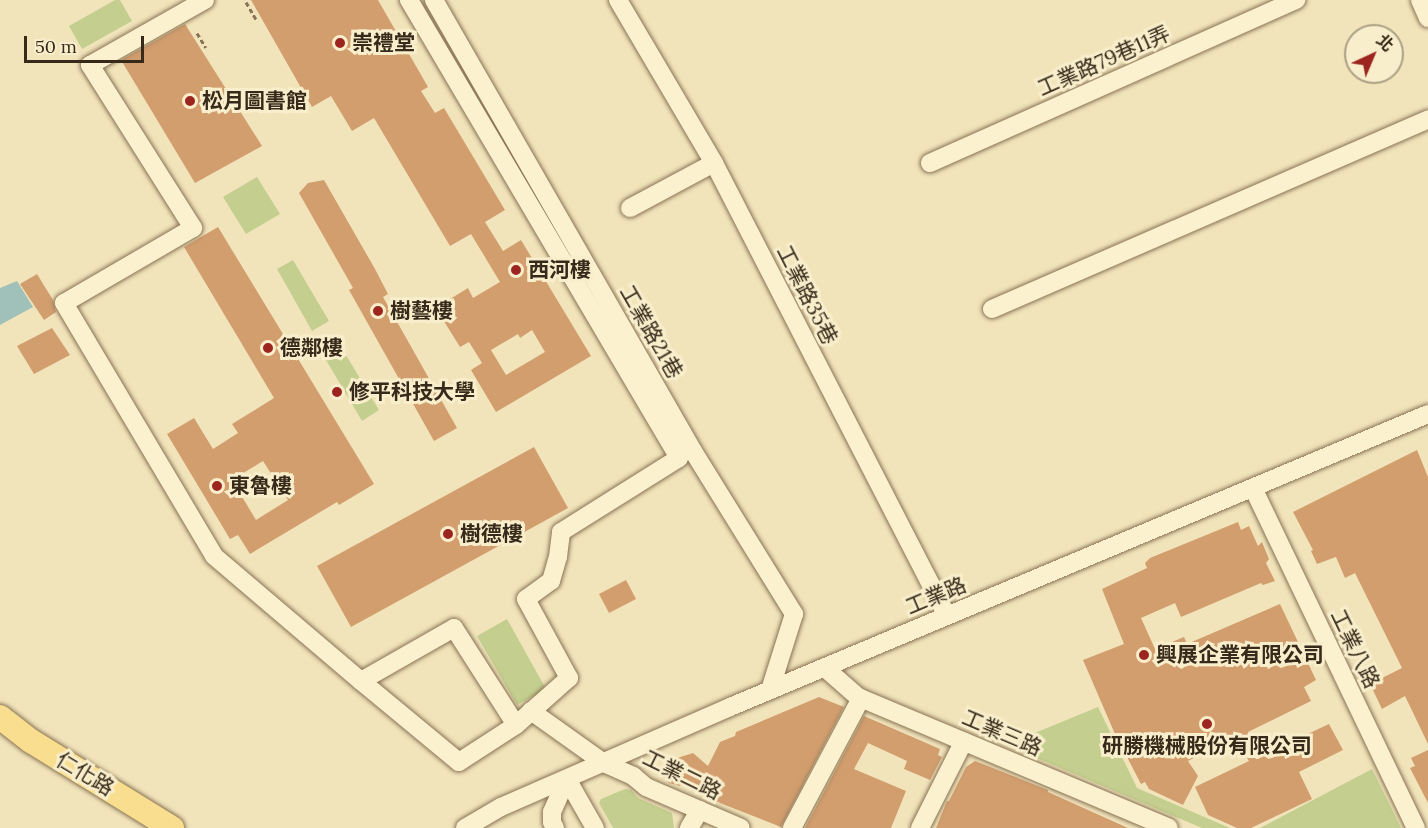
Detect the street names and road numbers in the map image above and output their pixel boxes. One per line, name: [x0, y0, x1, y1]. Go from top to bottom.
street label: 工業路79巷11弄: [1034, 21, 1174, 101]
street label: 工業路35巷: [771, 242, 843, 348]
street label: 工業路21巷: [614, 281, 688, 383]
street label: 工業路: [902, 572, 970, 620]
street label: 工業八路: [1325, 606, 1385, 692]
street label: 工業三路: [958, 705, 1046, 761]
street label: 工業二路: [639, 745, 725, 805]
street label: 仁化路: [52, 747, 118, 801]

